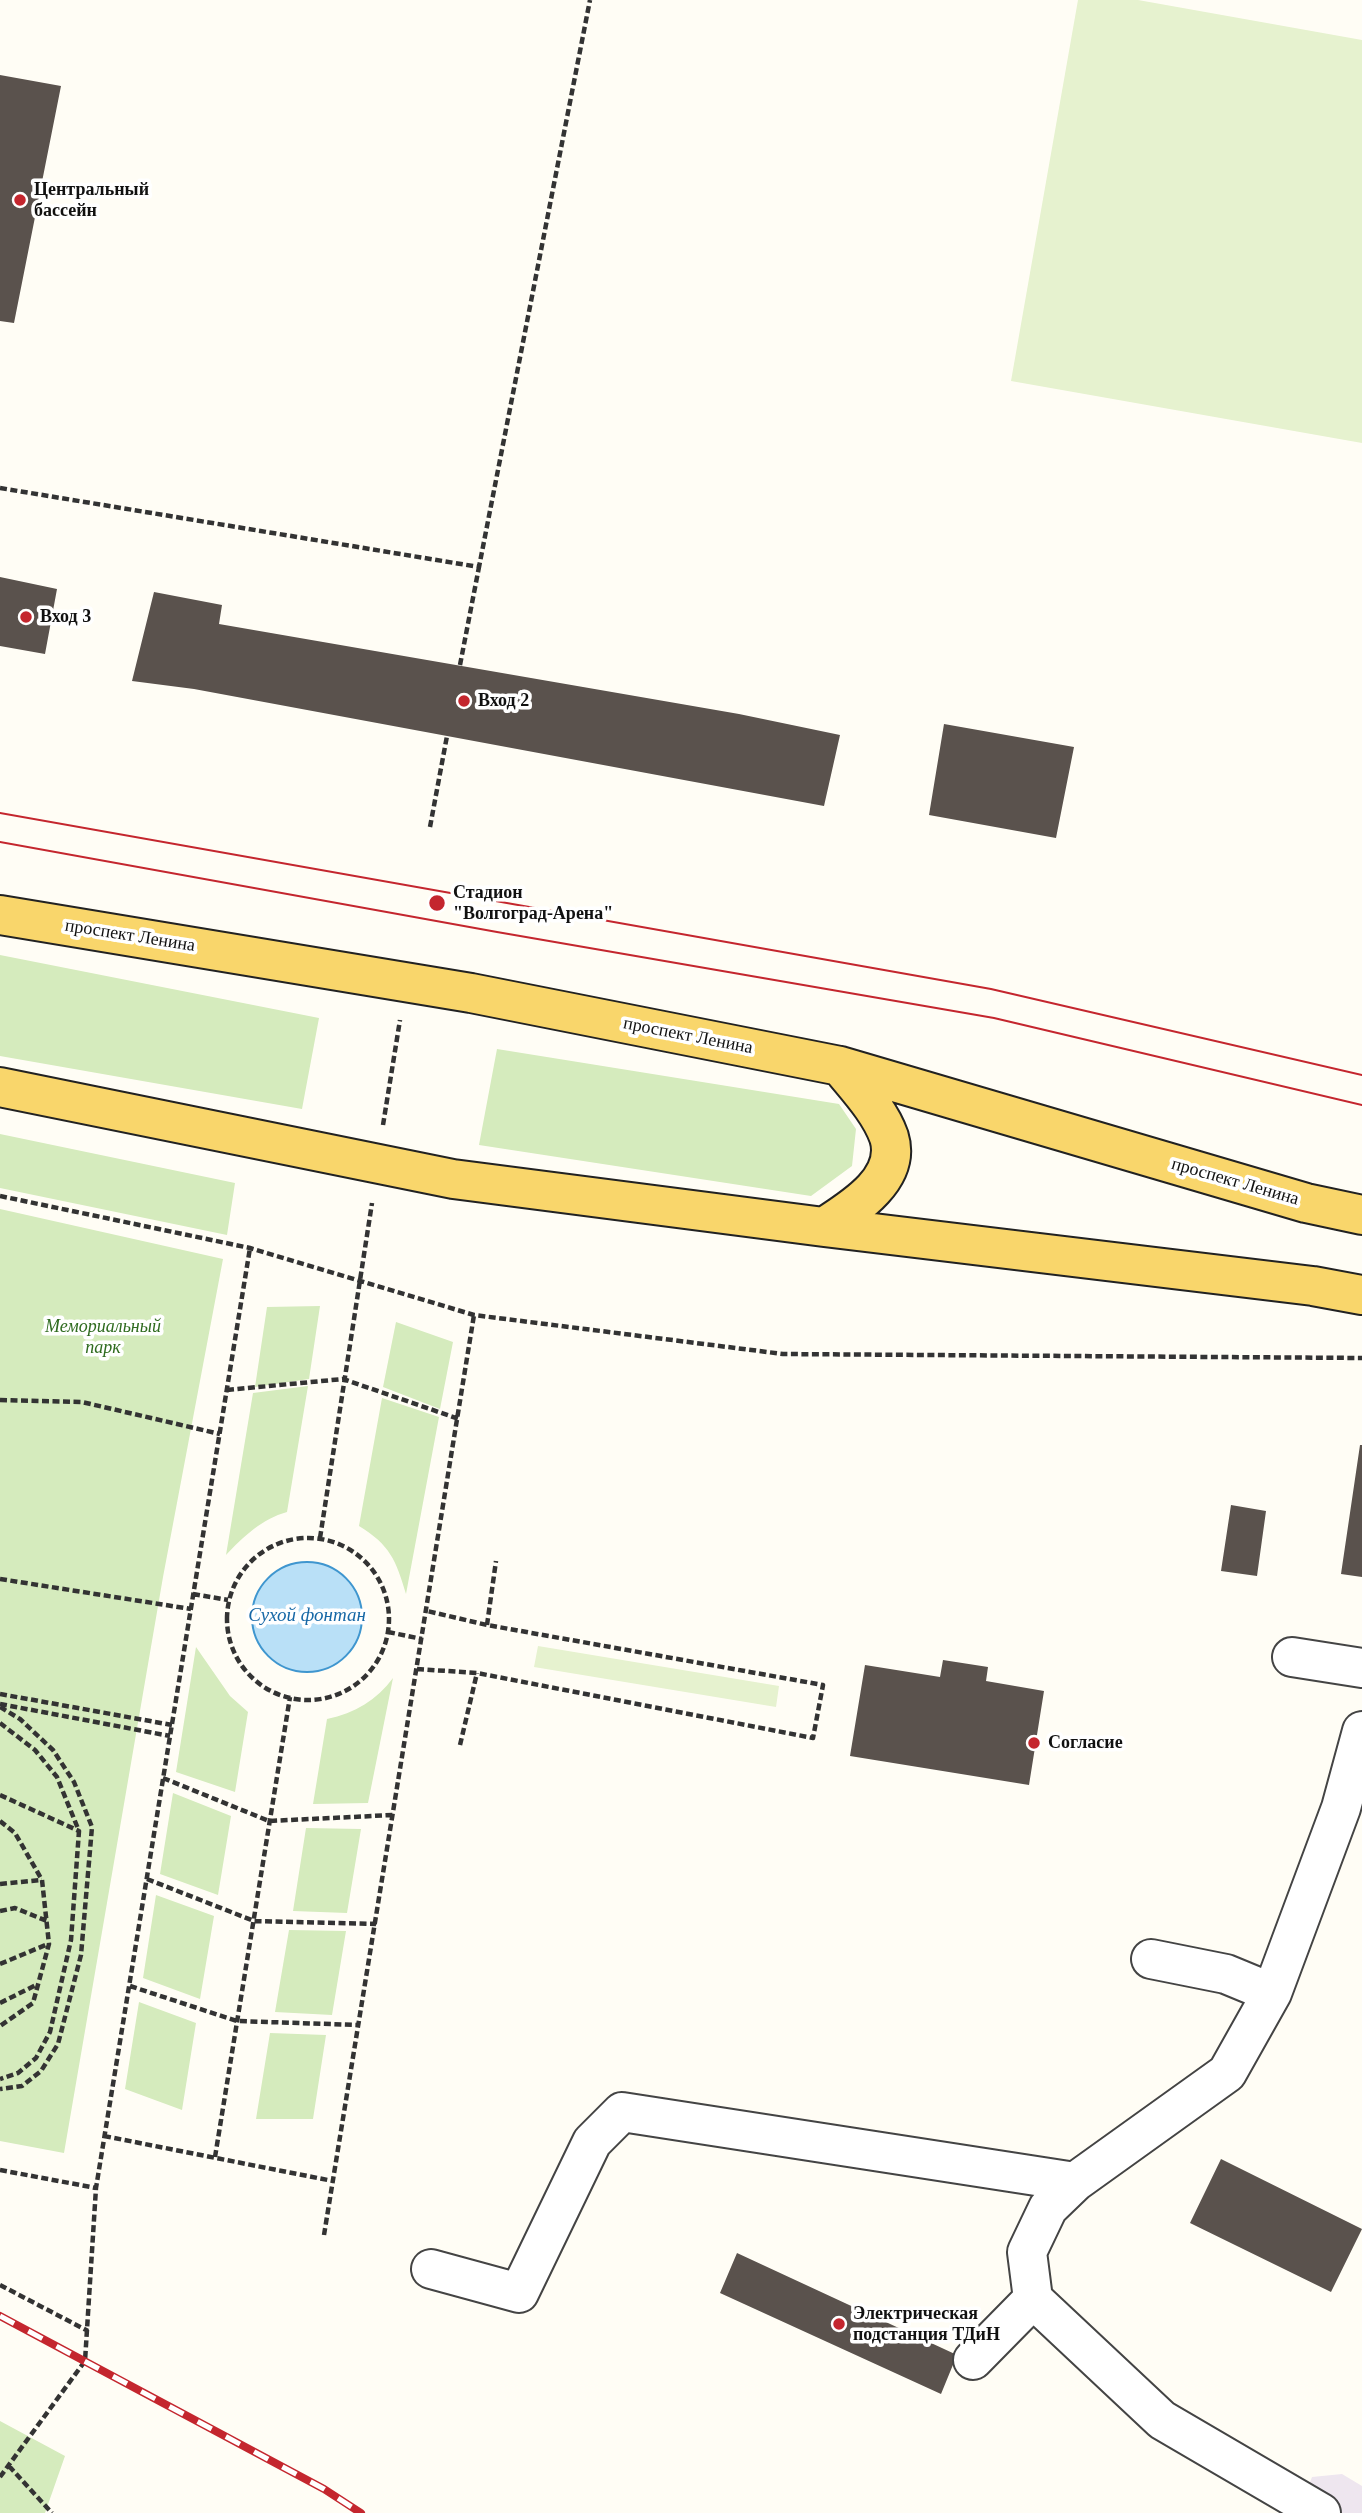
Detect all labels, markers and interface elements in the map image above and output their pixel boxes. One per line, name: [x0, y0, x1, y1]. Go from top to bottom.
place label: Центральный бассейн: [34, 179, 149, 222]
marker: Центральный бассейн: [12, 192, 28, 208]
place label: Вход 3: [40, 606, 91, 628]
marker: Вход 3: [18, 609, 34, 625]
place label: Вход 2: [478, 690, 529, 712]
marker: Вход 2: [456, 693, 472, 709]
place label: Стадион "Волгоград-Арена": [453, 882, 613, 924]
marker: Стадион "Волгоград-Арена": [427, 893, 447, 913]
street label: проспект Ленина: [63, 915, 197, 957]
street label: проспект Ленина: [621, 1013, 755, 1059]
street label: проспект Ленина: [1169, 1153, 1301, 1211]
park label: Мемориальный парк: [45, 1316, 161, 1358]
water label: Сухой фонтан: [248, 1605, 366, 1627]
place label: Согласие: [1048, 1732, 1123, 1754]
marker: Согласие: [1026, 1735, 1042, 1751]
place label: Электрическая подстанция ТДиН: [853, 2303, 1000, 2346]
marker: Электрическая подстанция ТДиН: [831, 2316, 847, 2332]

